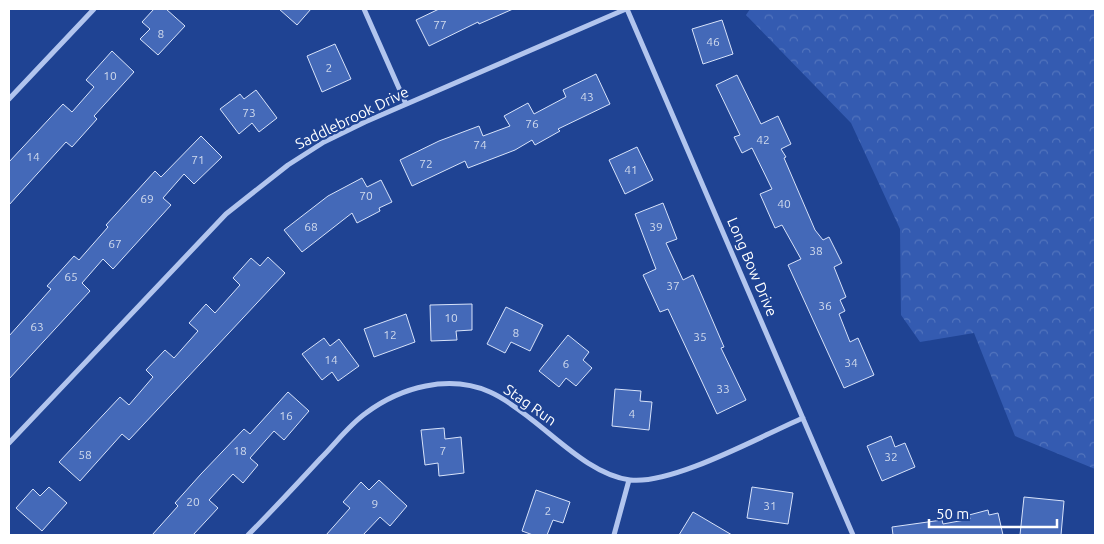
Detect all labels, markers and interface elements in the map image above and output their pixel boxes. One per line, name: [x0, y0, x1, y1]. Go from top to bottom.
house number: 77: [433, 18, 447, 31]
house number: 8: [158, 27, 165, 40]
house number: 46: [706, 35, 720, 48]
house number: 2: [326, 61, 332, 74]
house number: 10: [103, 69, 117, 82]
street label: Saddlebrook Drive: [292, 83, 411, 152]
house number: 43: [580, 90, 594, 103]
house number: 73: [242, 106, 256, 119]
house number: 76: [525, 117, 539, 130]
house number: 42: [756, 133, 770, 146]
house number: 74: [473, 138, 487, 151]
house number: 14: [26, 150, 40, 163]
house number: 71: [191, 153, 205, 166]
house number: 72: [419, 157, 433, 170]
house number: 41: [624, 163, 638, 176]
house number: 70: [359, 189, 373, 202]
house number: 69: [140, 192, 154, 205]
house number: 40: [777, 197, 791, 210]
street label: Long Bow Drive: [724, 215, 781, 319]
house number: 68: [304, 220, 318, 233]
house number: 39: [649, 220, 663, 233]
house number: 67: [108, 237, 122, 250]
house number: 38: [809, 244, 823, 257]
house number: 65: [64, 270, 78, 283]
house number: 37: [666, 279, 680, 292]
house number: 36: [818, 299, 832, 312]
house number: 10: [444, 311, 458, 324]
house number: 63: [30, 320, 44, 333]
house number: 8: [513, 326, 520, 339]
house number: 12: [383, 328, 397, 341]
house number: 35: [693, 330, 707, 343]
house number: 14: [324, 353, 338, 366]
house number: 34: [844, 356, 858, 369]
house number: 6: [563, 357, 570, 370]
street label: Stag Run: [501, 380, 560, 429]
house number: 33: [716, 382, 730, 395]
house number: 4: [629, 407, 636, 420]
house number: 16: [279, 409, 293, 422]
house number: 18: [233, 444, 247, 457]
house number: 7: [440, 444, 446, 457]
house number: 58: [78, 448, 92, 461]
house number: 32: [884, 450, 898, 463]
house number: 20: [186, 495, 200, 508]
scale bar: [929, 496, 1056, 528]
house number: 9: [372, 497, 378, 510]
house number: 31: [763, 499, 777, 512]
house number: 2: [545, 504, 551, 517]
text: 50 m: [936, 505, 969, 522]

